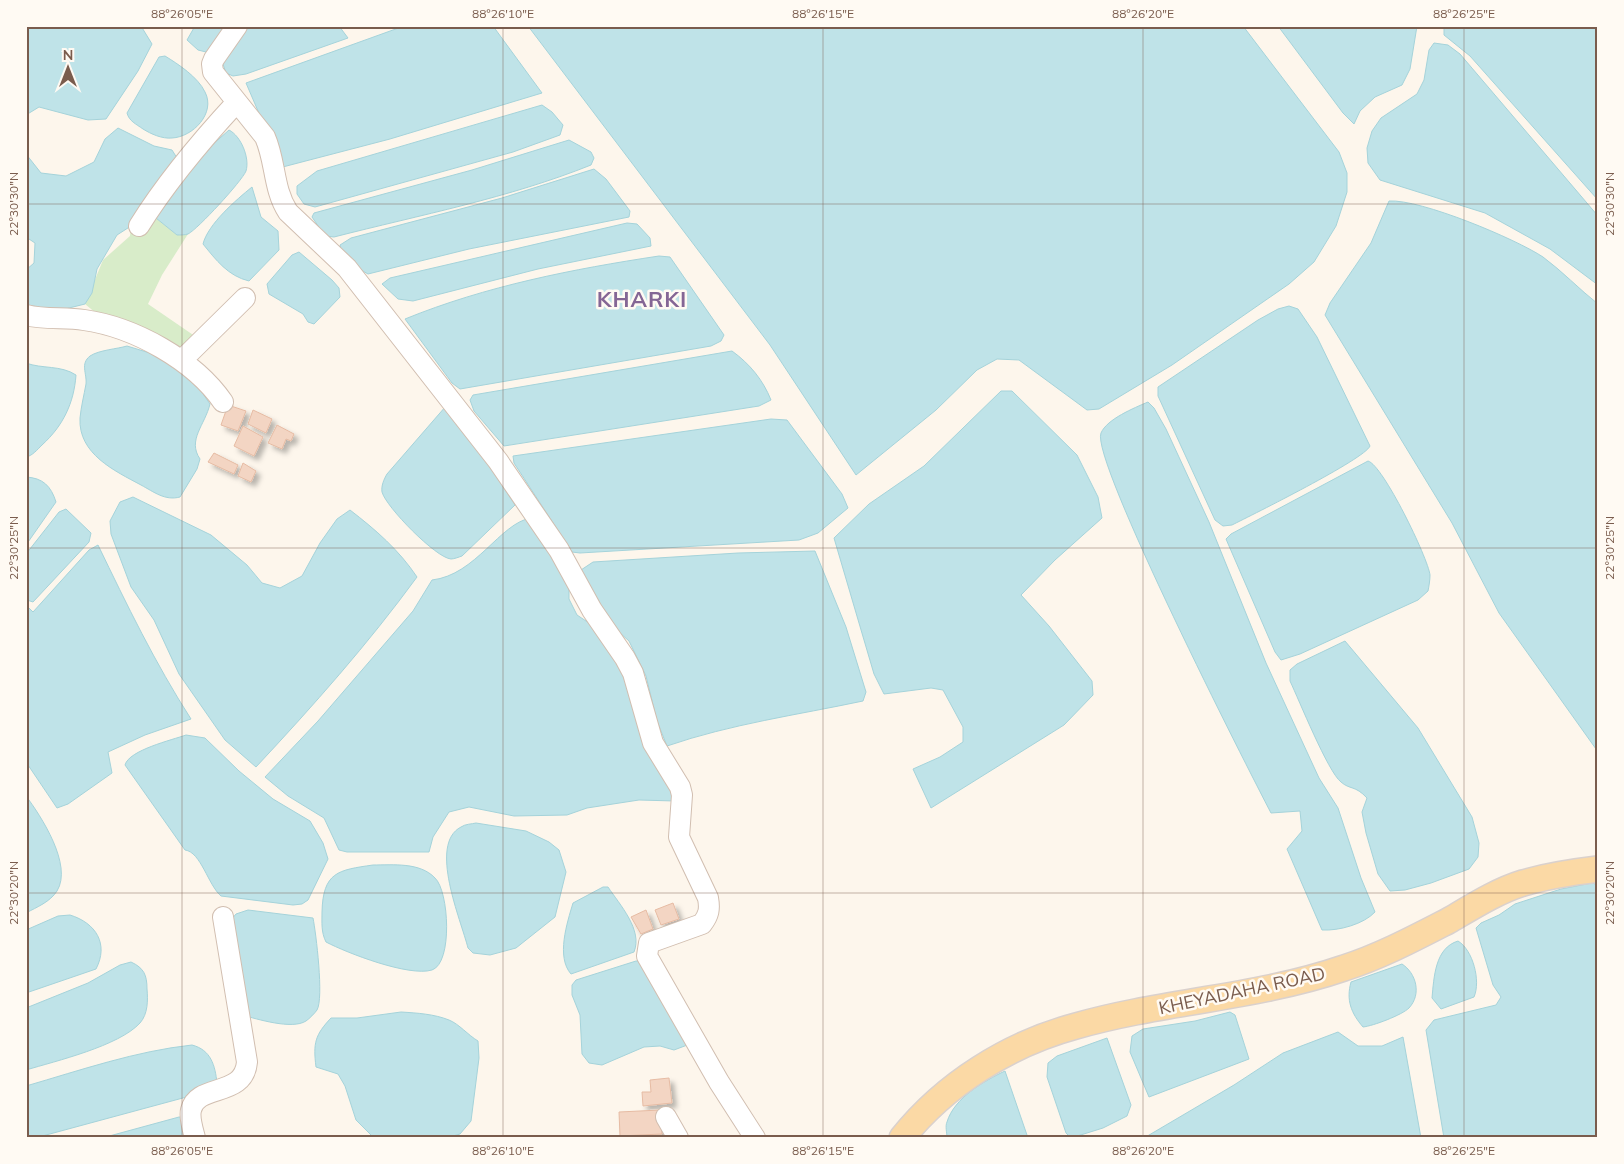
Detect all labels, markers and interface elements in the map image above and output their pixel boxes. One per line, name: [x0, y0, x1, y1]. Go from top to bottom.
text: 88°26'05"E: [151, 6, 213, 21]
text: 88°26'10"E: [472, 6, 534, 21]
text: 88°26'15"E: [792, 6, 854, 21]
text: 88°26'20"E: [1112, 6, 1174, 21]
text: 88°26'25"E: [1433, 6, 1495, 21]
north arrow: [42, 42, 92, 92]
text: N: [63, 46, 73, 64]
text: 22°30'30"N: [6, 172, 21, 236]
text: 22°30'30"N: [1602, 172, 1617, 236]
district label: KHARKI: [597, 285, 687, 313]
text: 22°30'25"N: [6, 516, 21, 580]
text: 22°30'25"N: [1602, 516, 1617, 580]
text: 22°30'20"N: [6, 861, 21, 925]
text: 22°30'20"N: [1602, 861, 1617, 925]
street label: KHEYADAHA ROAD: [1157, 962, 1327, 1019]
text: 88°26'05"E: [151, 1143, 213, 1158]
text: 88°26'10"E: [472, 1143, 534, 1158]
text: 88°26'15"E: [792, 1143, 854, 1158]
text: 88°26'20"E: [1112, 1143, 1174, 1158]
text: 88°26'25"E: [1433, 1143, 1495, 1158]

